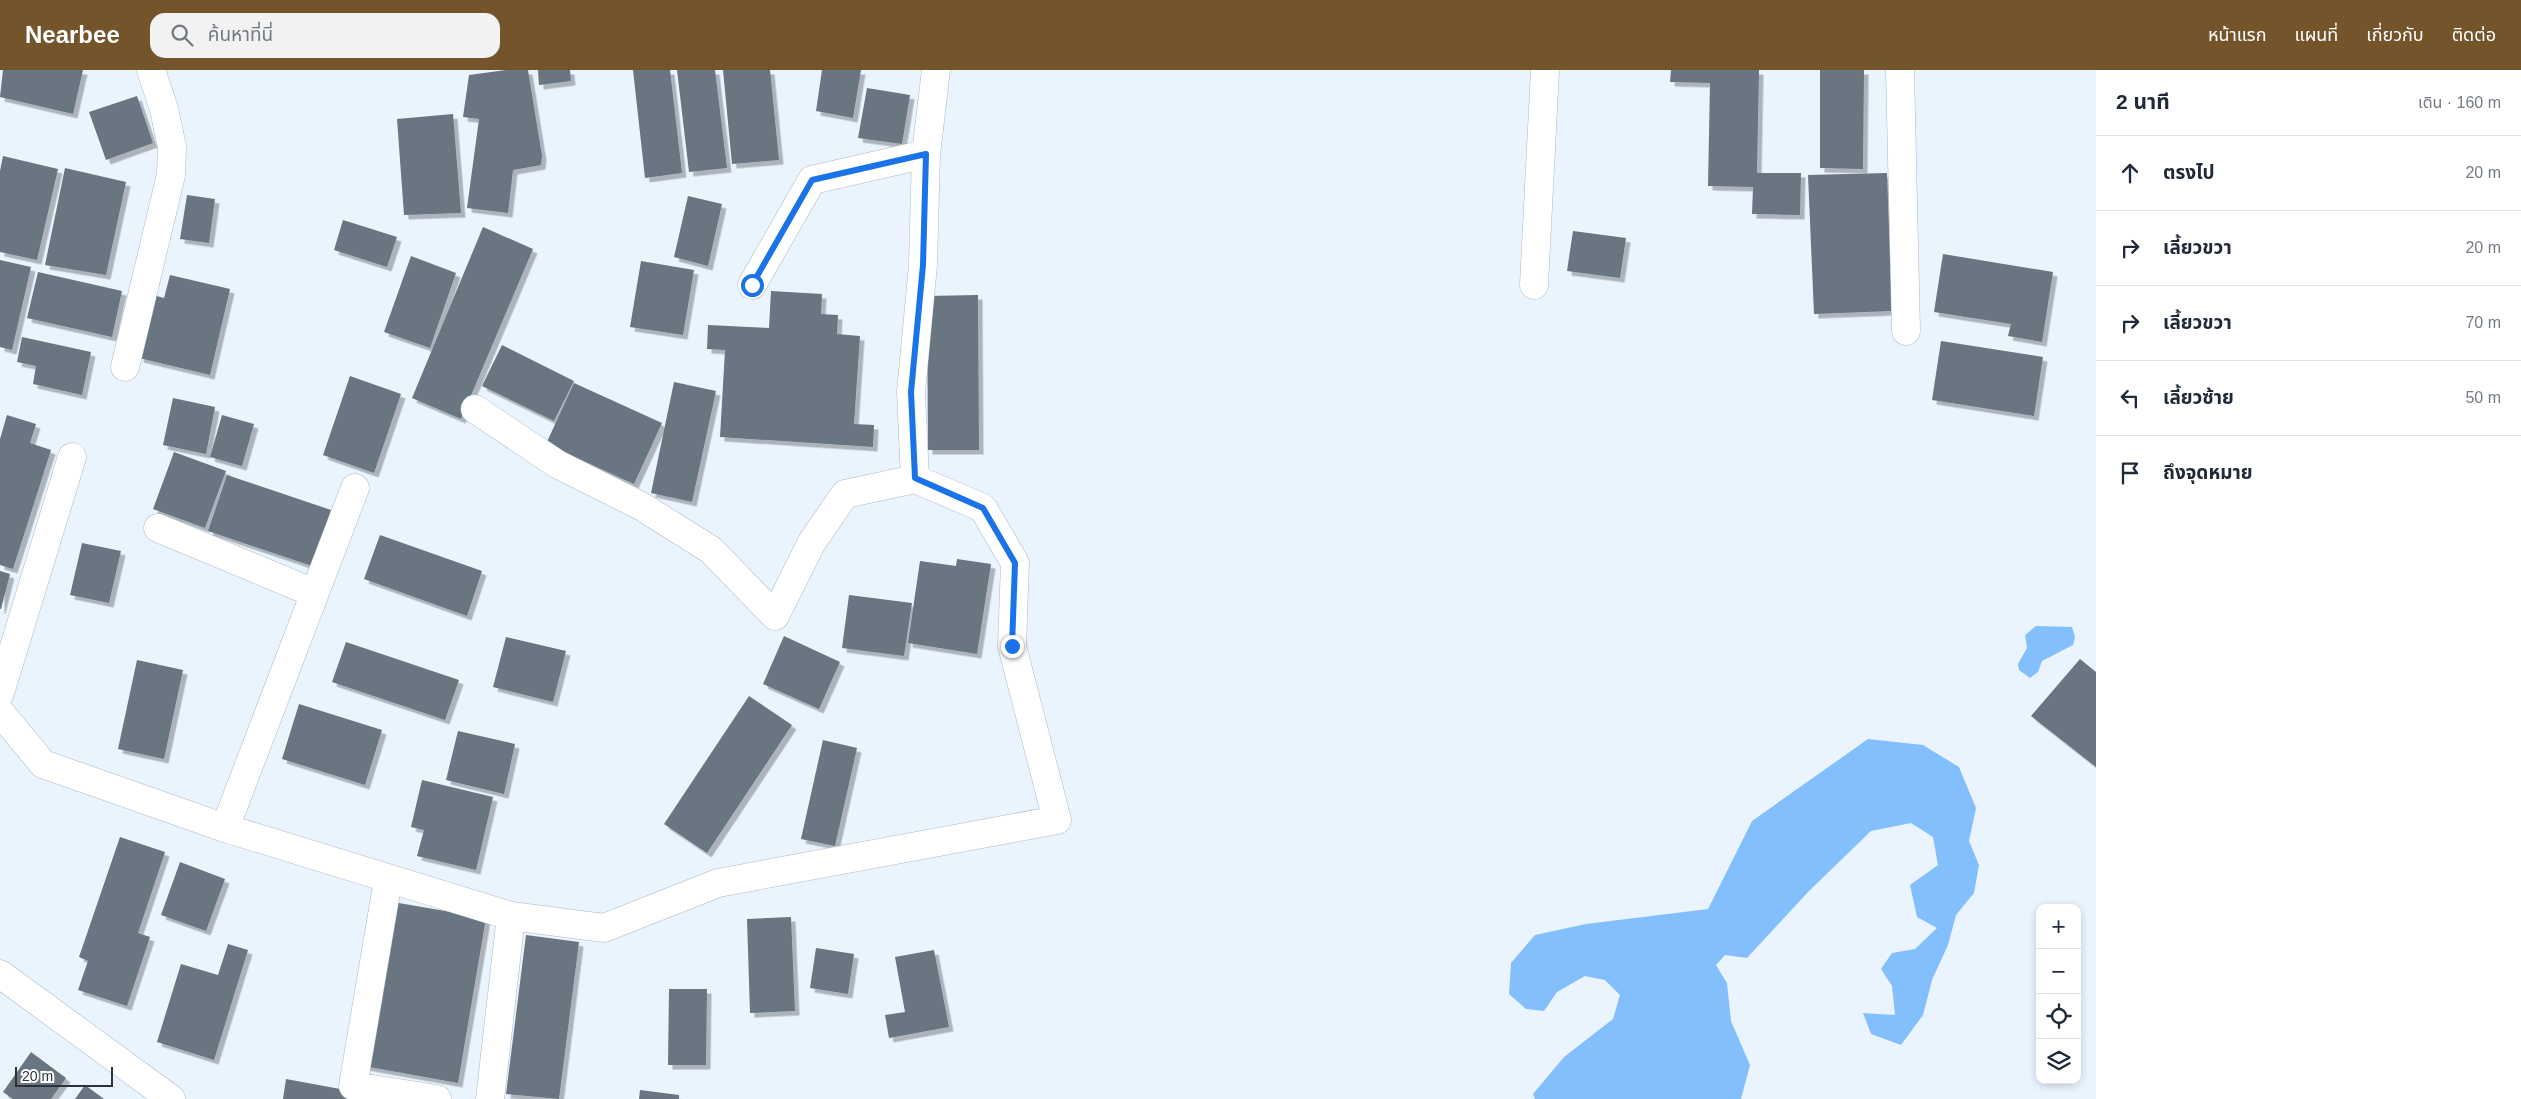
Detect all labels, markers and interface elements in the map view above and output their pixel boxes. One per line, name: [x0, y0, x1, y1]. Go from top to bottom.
search box: [150, 13, 500, 58]
text: Nearbee: [25, 21, 120, 48]
icon: search: [168, 21, 196, 49]
text: ค้นหาที่นี่: [208, 24, 273, 45]
text: หน้าแรก: [2208, 25, 2266, 45]
text: แผนที่: [2294, 25, 2338, 45]
text: เกี่ยวกับ: [2366, 25, 2424, 45]
text: ติดต่อ: [2452, 25, 2496, 45]
text: 2 นาที: [2116, 90, 2170, 113]
text: เดิน · 160 m: [2418, 94, 2501, 111]
icon: ahead: [2116, 159, 2144, 187]
text: ตรงไป: [2163, 162, 2215, 183]
text: 20 m: [2465, 164, 2501, 181]
icon: right: [2116, 234, 2144, 262]
text: เลี้ยวขวา: [2163, 237, 2232, 258]
text: 20 m: [2465, 239, 2501, 256]
route start: [741, 274, 764, 297]
icon: right: [2116, 309, 2144, 337]
text: เลี้ยวขวา: [2163, 312, 2232, 333]
text: 70 m: [2465, 314, 2501, 331]
icon: left: [2116, 384, 2144, 412]
text: เลี้ยวซ้าย: [2163, 387, 2234, 408]
text: 50 m: [2465, 389, 2501, 406]
icon: arrive: [2116, 459, 2144, 487]
text: ถึงจุดหมาย: [2163, 462, 2253, 483]
route end: [1001, 635, 1024, 658]
map controls: [2036, 904, 2081, 1084]
button: +: [2036, 904, 2081, 949]
button: −: [2036, 949, 2081, 994]
button: locate: [2036, 994, 2081, 1039]
button: layers: [2036, 1039, 2081, 1084]
scale bar: [15, 1064, 112, 1087]
text: 20 m: [22, 1068, 53, 1084]

